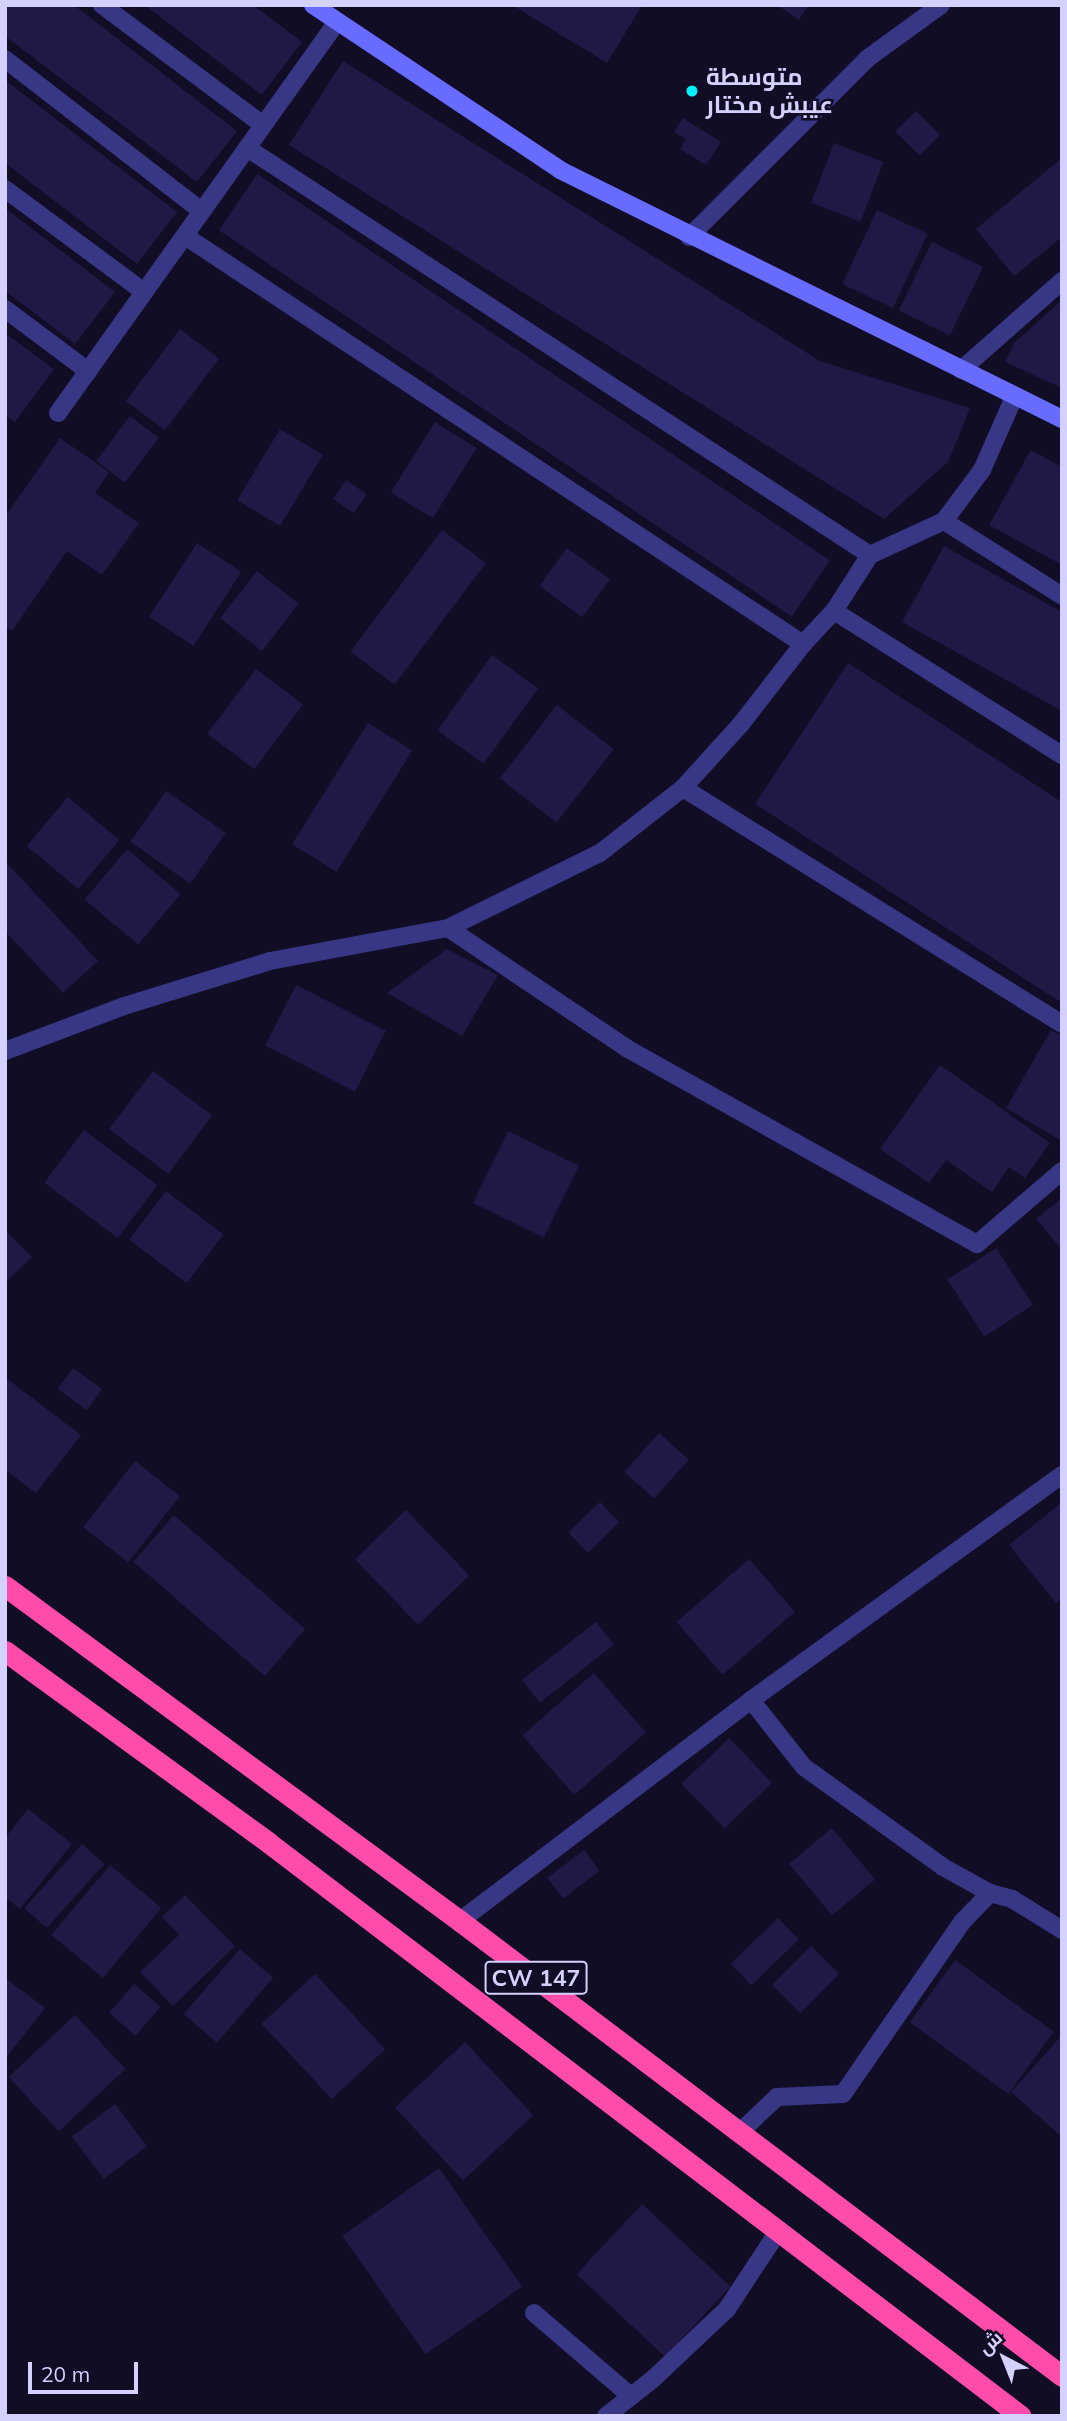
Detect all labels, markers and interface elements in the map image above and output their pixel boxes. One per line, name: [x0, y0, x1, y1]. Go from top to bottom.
place label: متوسطة عيبش مختار: [706, 63, 833, 119]
marker: متوسطة عيبش مختار: [684, 83, 700, 99]
road number: CW 147: [484, 1958, 588, 1997]
north arrow: [969, 2323, 1039, 2393]
text: ش: [973, 2325, 1007, 2359]
scale bar: [32, 2348, 142, 2392]
text: 20 m: [41, 2361, 90, 2387]

